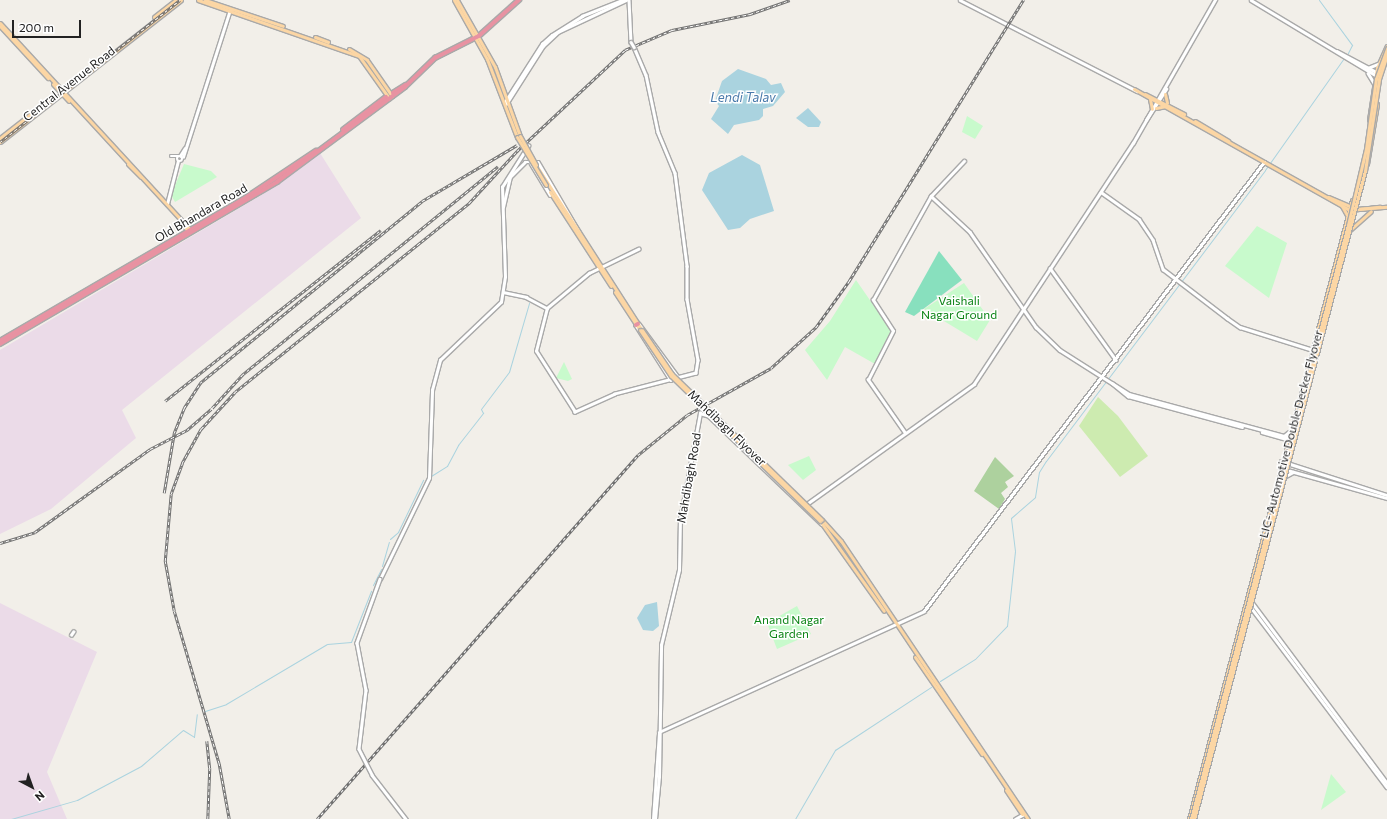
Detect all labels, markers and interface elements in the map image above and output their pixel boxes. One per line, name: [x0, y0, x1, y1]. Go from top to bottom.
scale bar: [14, 12, 83, 38]
text: 200 m: [19, 20, 54, 34]
street label: Central Avenue Road: [20, 44, 118, 124]
water label: Lendi Talav: [710, 89, 776, 105]
street label: Old Bhandara Road: [152, 181, 250, 245]
park label: Vaishali Nagar Ground: [921, 294, 997, 322]
street label: LIC- Automotive Double Decker Flyover: [1256, 328, 1326, 540]
street label: Mahdibagh Flyover: [685, 387, 769, 469]
street label: Mahdibagh Road: [674, 432, 704, 524]
park label: Anand Nagar Garden: [754, 613, 824, 641]
north arrow: [12, 767, 52, 807]
text: N: [33, 789, 48, 804]

